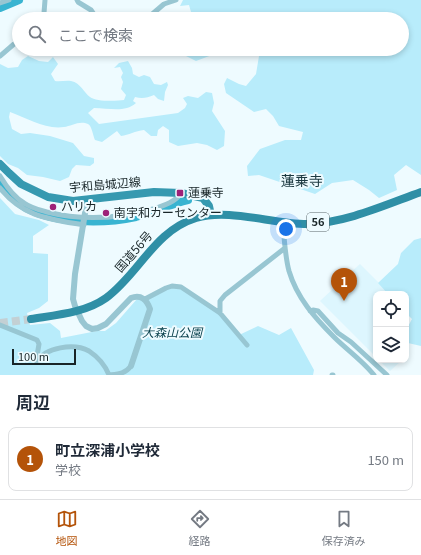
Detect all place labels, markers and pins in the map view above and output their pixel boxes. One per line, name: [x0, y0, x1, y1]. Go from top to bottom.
place label: 蓮乗寺: [188, 183, 224, 200]
marker: 蓮乗寺: [175, 188, 185, 198]
place label: ハリカ: [61, 197, 97, 214]
marker: ハリカ: [48, 202, 58, 212]
place label: 南宇和カーセンター: [114, 203, 222, 220]
marker: 南宇和カーセンター: [101, 208, 111, 218]
pin: 1: [331, 268, 357, 301]

